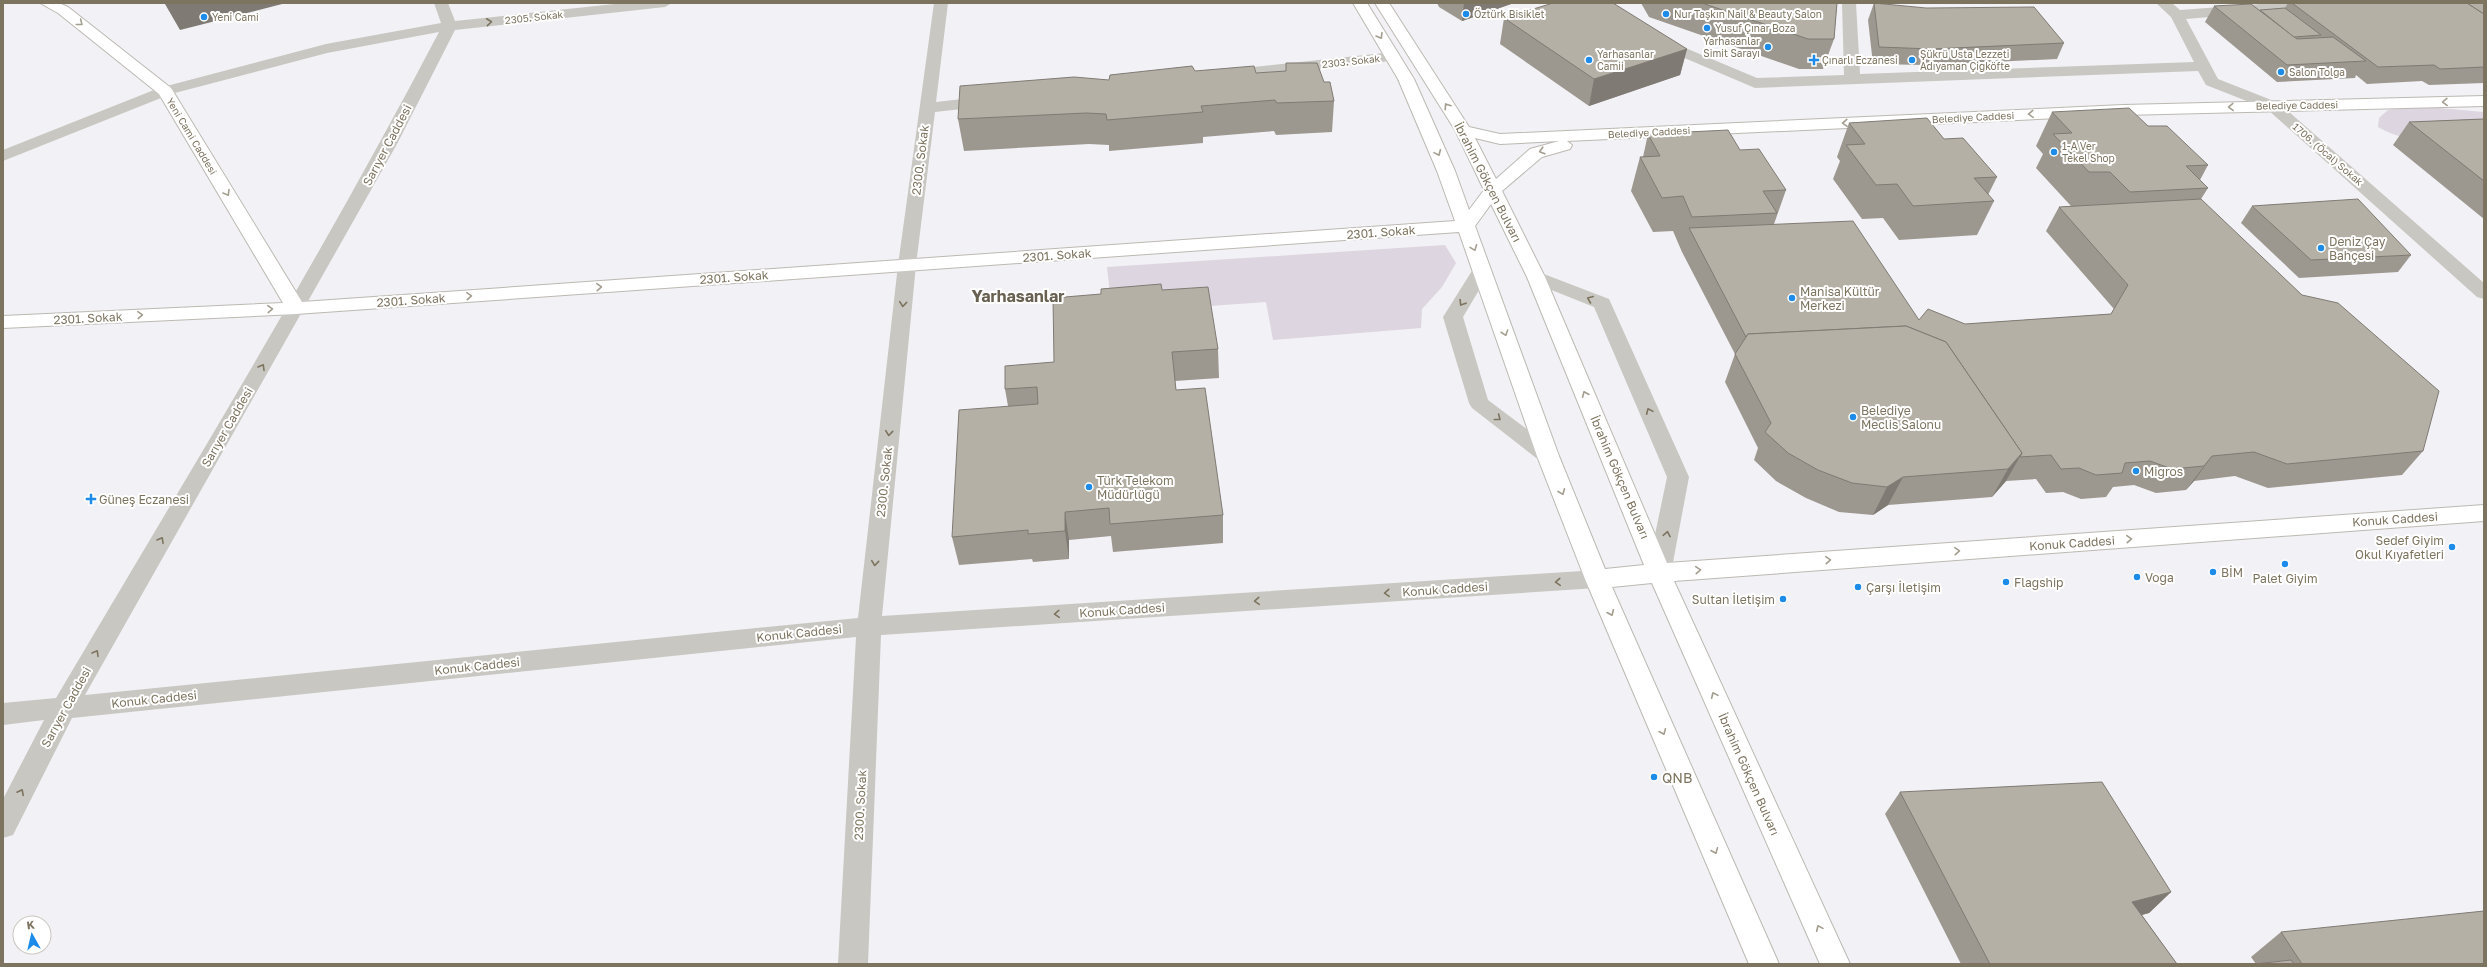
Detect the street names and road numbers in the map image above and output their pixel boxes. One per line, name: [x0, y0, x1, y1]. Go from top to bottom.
street label: 2305. Sokak: [504, 8, 564, 26]
street label: 2303. Sokak: [1321, 52, 1381, 70]
street label: Yeni Cami Caddesi: [164, 95, 220, 177]
street label: Belediye Caddesi: [2256, 98, 2338, 112]
street label: Sarıyer Caddesi: [359, 102, 415, 188]
street label: Belediye Caddesi: [1932, 109, 2014, 125]
street label: İbrahim Gökçen Bulvarı: [1451, 119, 1525, 245]
street label: 1706. (Öcal) Sokak: [2290, 120, 2366, 188]
street label: 2300. Sokak: [908, 124, 932, 196]
street label: Belediye Caddesi: [1608, 124, 1690, 140]
street label: 2301. Sokak: [1346, 222, 1416, 242]
street label: 2301. Sokak: [1022, 245, 1092, 265]
street label: 2301. Sokak: [699, 267, 769, 287]
street label: 2301. Sokak: [376, 290, 446, 310]
street label: 2301. Sokak: [53, 309, 123, 327]
street label: Sarıyer Caddesi: [198, 384, 256, 470]
street label: İbrahim Gökçen Bulvarı: [1587, 413, 1653, 541]
street label: 2300. Sokak: [873, 446, 895, 518]
street label: Konuk Caddesi: [2352, 509, 2438, 529]
street label: Konuk Caddesi: [2029, 533, 2115, 553]
street label: Konuk Caddesi: [1402, 579, 1488, 599]
street label: Konuk Caddesi: [1079, 600, 1165, 620]
street label: Konuk Caddesi: [755, 621, 843, 645]
street label: Konuk Caddesi: [433, 654, 521, 678]
street label: Sarıyer Caddesi: [38, 664, 94, 750]
street label: Konuk Caddesi: [110, 687, 198, 711]
street label: İbrahim Gökçen Bulvarı: [1715, 710, 1783, 838]
street label: 2300. Sokak: [851, 769, 869, 841]

